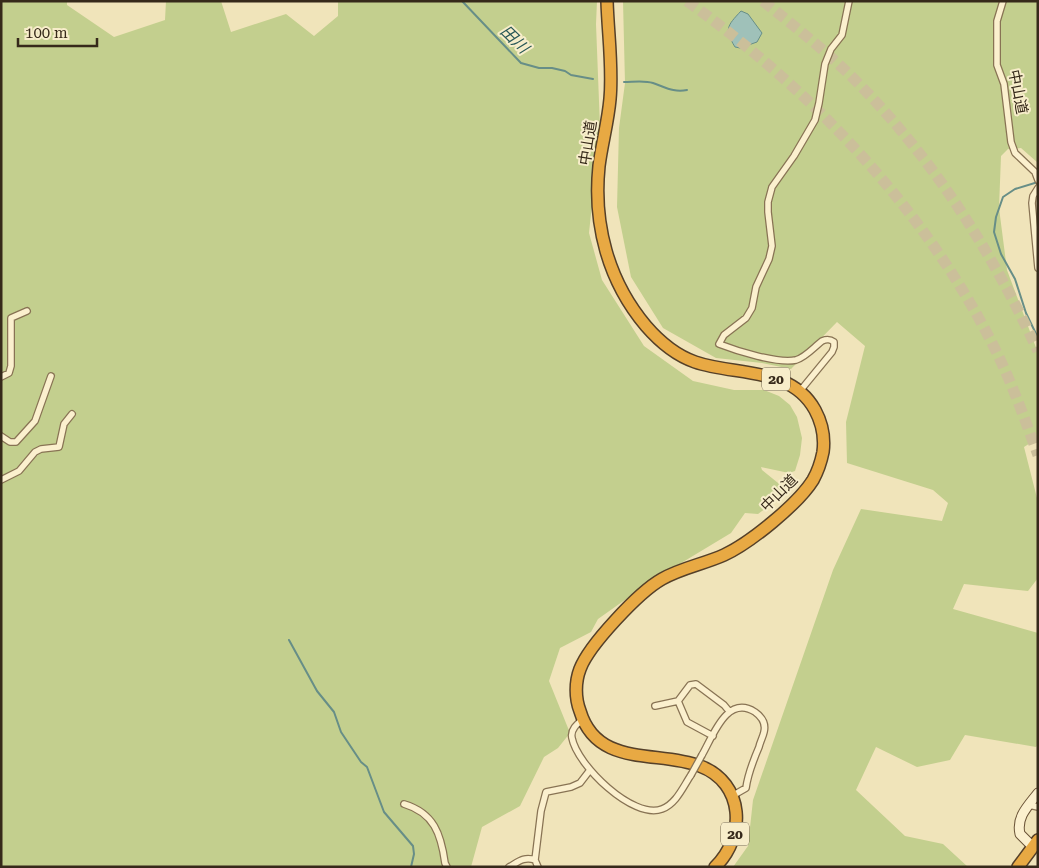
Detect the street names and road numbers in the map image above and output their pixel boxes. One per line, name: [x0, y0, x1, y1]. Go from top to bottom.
street label: 中山道: [1005, 68, 1031, 116]
street label: 中山道: [576, 119, 600, 167]
road number: 20: [762, 368, 790, 390]
street label: 中山道: [757, 471, 801, 515]
road number: 20: [721, 822, 749, 846]

